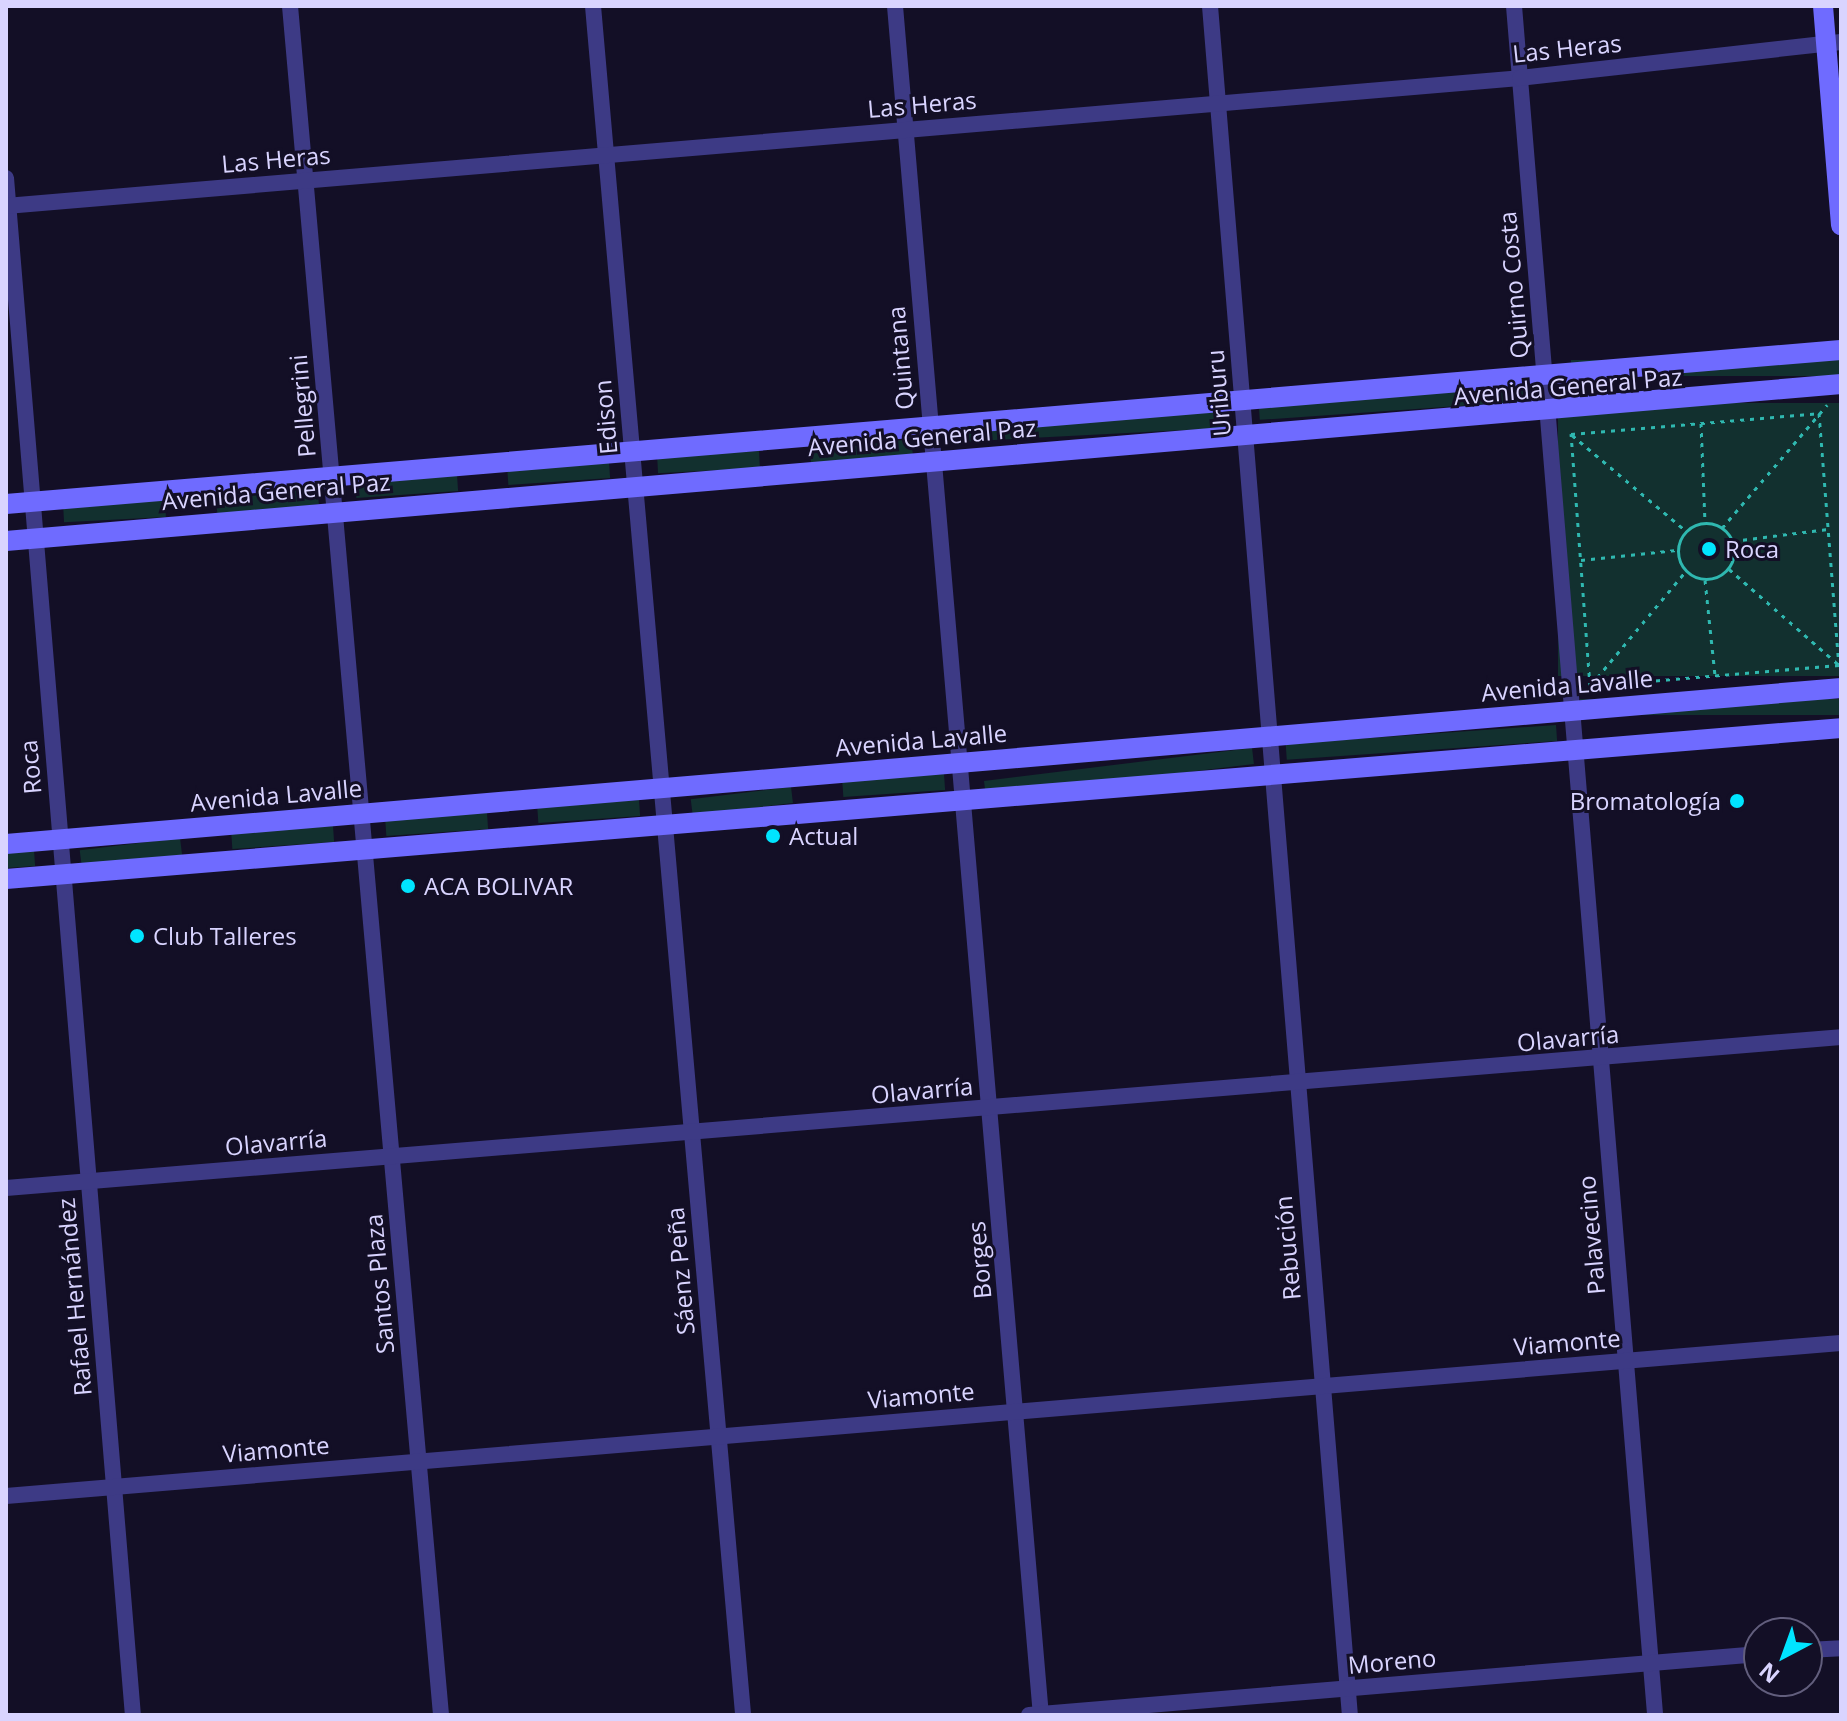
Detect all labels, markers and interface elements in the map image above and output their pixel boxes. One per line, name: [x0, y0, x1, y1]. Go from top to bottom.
street label: Las Heras: [1511, 28, 1623, 68]
street label: Las Heras: [866, 85, 978, 123]
street label: Las Heras: [220, 140, 332, 178]
street label: Quirno Costa: [1492, 210, 1534, 360]
street label: Quintana: [881, 305, 919, 411]
street label: Uriburu: [1200, 348, 1236, 438]
street label: Pellegrini: [283, 353, 321, 459]
street label: Avenida General Paz: [1453, 362, 1683, 410]
street label: Edison: [587, 379, 623, 455]
street label: Avenida General Paz: [807, 413, 1037, 461]
street label: Avenida General Paz: [161, 467, 391, 515]
place label: Roca: [1725, 535, 1779, 563]
marker: Roca: [1700, 540, 1718, 558]
street label: Avenida Lavalle: [1480, 663, 1654, 707]
street label: Avenida Lavalle: [834, 718, 1008, 762]
street label: Roca: [13, 739, 47, 795]
street label: Avenida Lavalle: [189, 773, 363, 817]
place label: Bromatología: [1570, 787, 1721, 815]
marker: Bromatología: [1728, 792, 1746, 810]
place label: Actual: [789, 822, 858, 850]
marker: Actual: [764, 827, 782, 845]
place label: ACA BOLIVAR: [424, 872, 573, 900]
marker: ACA BOLIVAR: [399, 877, 417, 895]
place label: Club Talleres: [153, 922, 297, 950]
marker: Club Talleres: [128, 927, 146, 945]
street label: Olavarría: [1516, 1019, 1620, 1057]
street label: Olavarría: [870, 1071, 974, 1109]
street label: Olavarría: [224, 1123, 328, 1161]
street label: Palavecino: [1571, 1174, 1611, 1296]
street label: Rebución: [1268, 1195, 1306, 1301]
street label: Rafael Hernández: [51, 1197, 97, 1397]
street label: Sáenz Peña: [660, 1206, 700, 1336]
street label: Santos Plaza: [359, 1213, 399, 1355]
street label: Borges: [961, 1220, 997, 1300]
street label: Viamonte: [1512, 1323, 1622, 1361]
street label: Viamonte: [866, 1376, 976, 1414]
street label: Viamonte: [221, 1430, 331, 1468]
north arrow: [1743, 1617, 1823, 1697]
street label: Moreno: [1347, 1643, 1437, 1679]
text: N: [1752, 1656, 1785, 1691]

